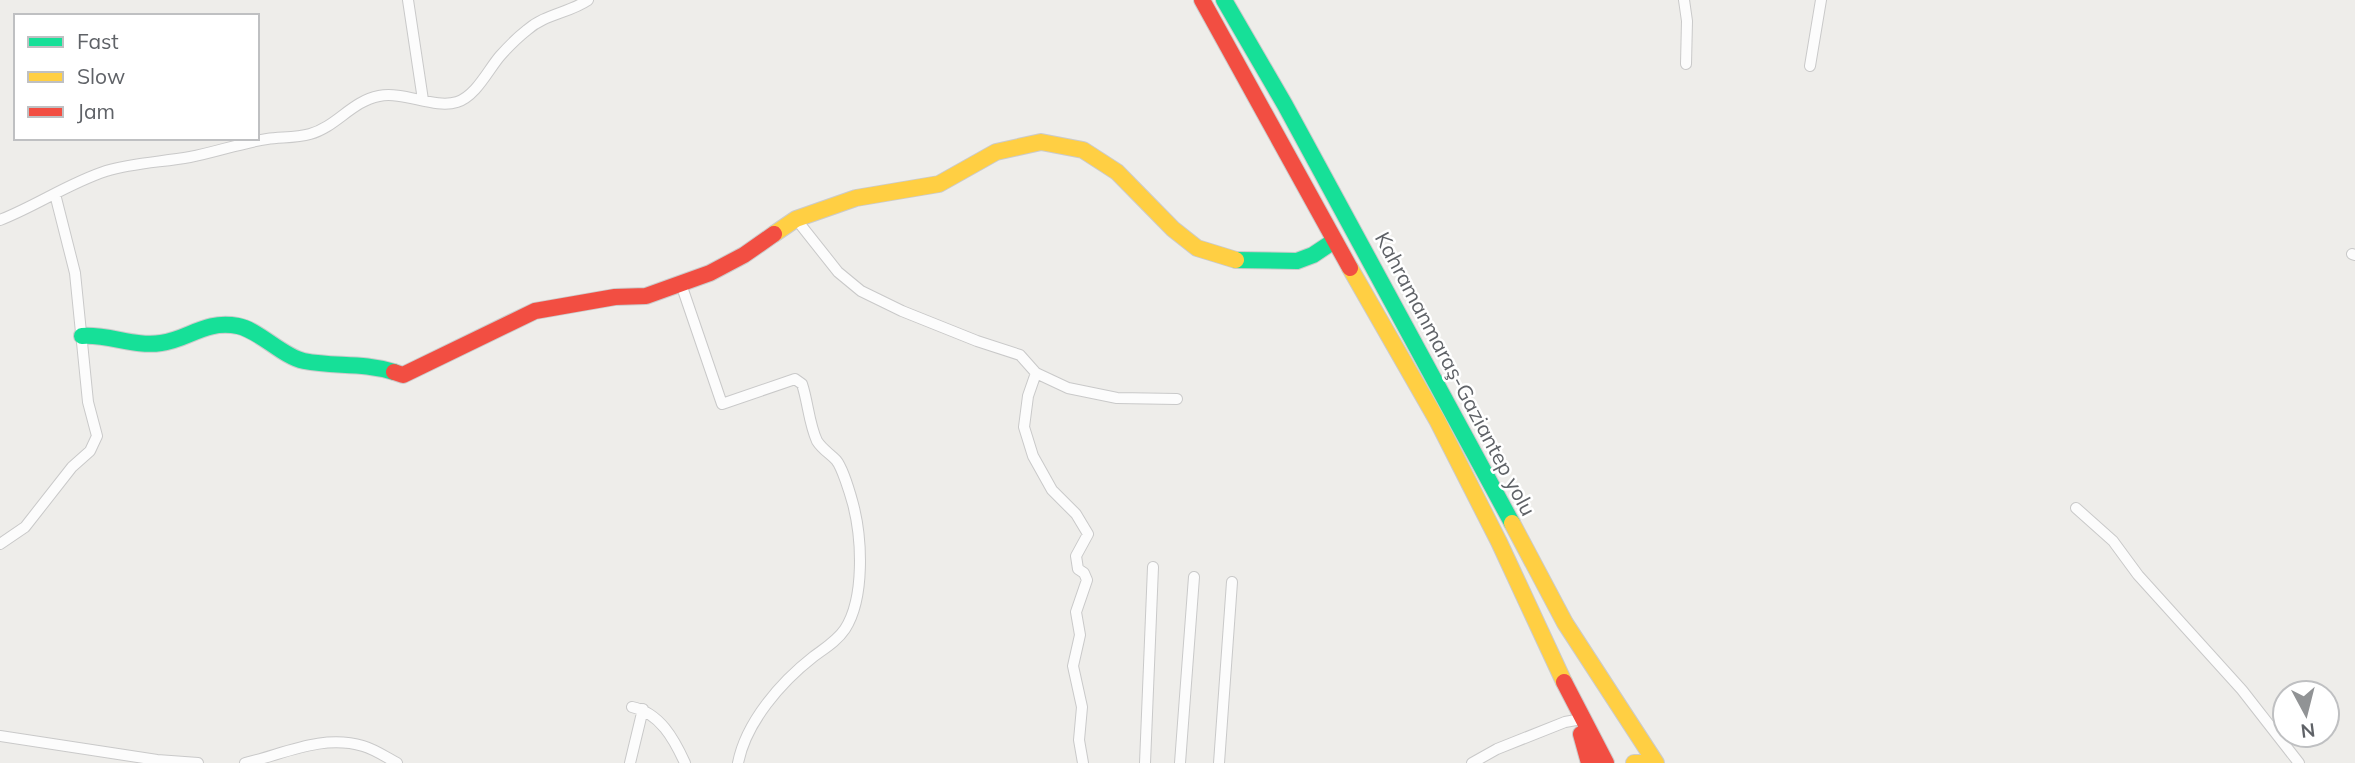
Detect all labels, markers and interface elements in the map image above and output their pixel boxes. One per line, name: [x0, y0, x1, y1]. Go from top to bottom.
legend: [14, 14, 259, 140]
text: Fast: [77, 28, 119, 54]
text: Slow: [77, 63, 125, 89]
text: Jam: [77, 98, 115, 124]
street label: Kahramanmaraş-Gaziantep yolu: [1370, 227, 1542, 520]
north arrow: [2271, 679, 2341, 749]
text: N: [2299, 718, 2317, 744]

